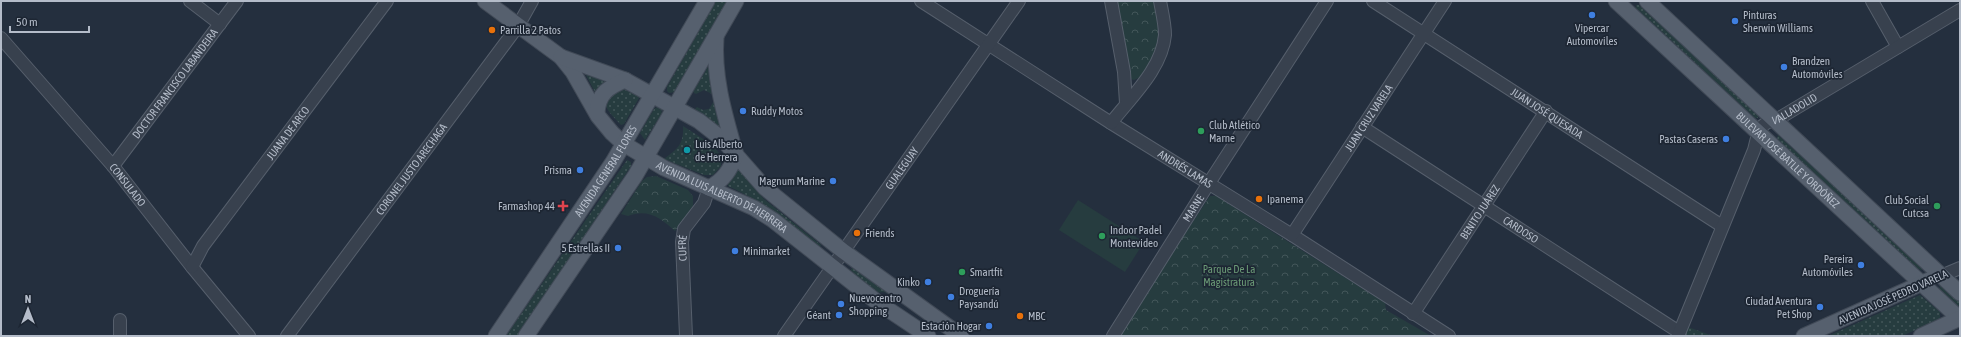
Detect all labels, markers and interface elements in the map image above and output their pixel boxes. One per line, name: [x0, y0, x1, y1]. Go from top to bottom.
scale bar: [10, 8, 89, 34]
place label: Pinturas Sherwin Williams: [1743, 9, 1813, 34]
marker: Vipercar Automoviles: [1587, 10, 1597, 20]
text: 50 m: [16, 15, 38, 29]
marker: Pinturas Sherwin Williams: [1730, 16, 1740, 26]
place label: Vipercar Automoviles: [1567, 22, 1617, 47]
place label: Parrilla 2 Patos: [500, 24, 561, 36]
marker: Parrilla 2 Patos: [487, 25, 497, 35]
street label: DOCTOR FRANCISCO LABANDEIRA: [130, 26, 220, 141]
place label: Brandzen Automóviles: [1792, 55, 1843, 80]
marker: Brandzen Automóviles: [1779, 62, 1789, 72]
street label: JUAN CRUZ VARELA: [1342, 82, 1395, 153]
street label: JUAN JOSÉ QUESADA: [1509, 86, 1586, 141]
street label: VALLADOLID: [1771, 91, 1819, 126]
street label: JUANA DE ARCO: [264, 104, 312, 162]
place label: Ruddy Motos: [751, 105, 803, 117]
marker: Ruddy Motos: [738, 106, 748, 116]
street label: BULEVAR JOSÉ BATLLE Y ORDÓÑEZ: [1734, 109, 1842, 210]
place label: Club Atlético Marne: [1209, 119, 1260, 144]
street label: CORONEL JUSTO ARECHAGA: [373, 121, 450, 217]
street label: AVENIDA GENERAL FLORES: [572, 123, 639, 219]
marker: Club Atlético Marne: [1196, 126, 1206, 136]
place label: Pastas Caseras: [1659, 133, 1718, 145]
marker: Pastas Caseras: [1721, 134, 1731, 144]
place label: Luis Alberto de Herrera: [695, 138, 742, 163]
marker: Luis Alberto de Herrera: [682, 145, 692, 155]
street label: GUALEGUAY: [883, 145, 921, 192]
street label: ANDRÉS LAMAS: [1156, 148, 1215, 190]
street label: AVENIDA LUIS ALBERTO DE HERRERA: [654, 159, 790, 235]
street label: CONSULADO: [107, 161, 148, 209]
place label: Prisma: [544, 164, 572, 176]
marker: Prisma: [575, 165, 585, 175]
place label: Magnum Marine: [759, 175, 825, 187]
marker: Magnum Marine: [828, 176, 838, 186]
street label: BENITO JUÁREZ: [1458, 183, 1502, 241]
street label: MARNE: [1180, 192, 1206, 224]
place label: Ipanema: [1267, 193, 1304, 205]
marker: Ipanema: [1254, 194, 1264, 204]
place label: Club Social Cutcsa: [1885, 194, 1929, 219]
place label: Farmashop 44: [498, 200, 555, 212]
marker: Farmashop 44: [558, 201, 568, 211]
marker: Club Social Cutcsa: [1932, 201, 1942, 211]
street label: CARDOSO: [1501, 214, 1541, 245]
place label: Indoor Padel Montevideo: [1110, 224, 1162, 249]
place label: Friends: [865, 227, 895, 239]
marker: Friends: [852, 228, 862, 238]
marker: Indoor Padel Montevideo: [1097, 231, 1107, 241]
street label: CUFRÉ: [676, 234, 689, 261]
place label: 5 Estrellas II: [561, 242, 610, 254]
marker: 5 Estrellas II: [613, 243, 623, 253]
place label: Minimarket: [743, 245, 790, 257]
marker: Minimarket: [730, 246, 740, 256]
place label: Pereira Automóviles: [1802, 253, 1853, 278]
marker: Pereira Automóviles: [1856, 260, 1866, 270]
park label: Parque De La Magistratura: [1203, 263, 1255, 288]
place label: Smartfit: [970, 266, 1003, 278]
marker: Smartfit: [957, 267, 967, 277]
street label: AVENIDA JOSÉ PEDRO VARELA: [1837, 267, 1950, 327]
place label: Kinko: [897, 276, 920, 288]
marker: Kinko: [923, 277, 933, 287]
place label: Droguería Paysandú: [959, 285, 1000, 310]
north arrow: [8, 289, 48, 329]
place label: Nuevocentro Shopping: [849, 292, 901, 317]
marker: Droguería Paysandú: [946, 292, 956, 302]
text: N: [25, 293, 31, 305]
place label: Ciudad Aventura Pet Shop: [1745, 295, 1812, 320]
marker: Nuevocentro Shopping: [836, 299, 846, 309]
marker: Ciudad Aventura Pet Shop: [1815, 302, 1825, 312]
place label: Géant: [807, 309, 831, 321]
marker: Géant: [834, 310, 844, 320]
place label: MBC: [1028, 310, 1046, 322]
marker: MBC: [1015, 311, 1025, 321]
place label: Estación Hogar: [921, 320, 982, 332]
marker: Estación Hogar: [984, 321, 994, 331]

